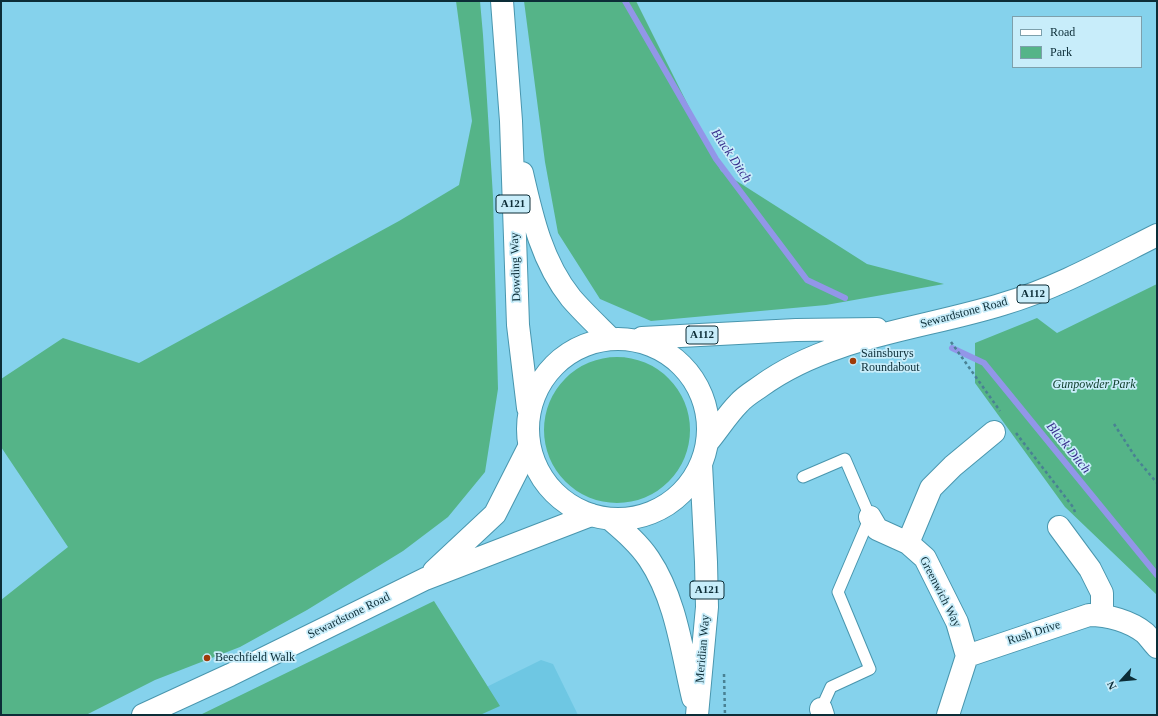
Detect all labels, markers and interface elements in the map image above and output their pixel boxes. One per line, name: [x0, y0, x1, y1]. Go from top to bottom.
legend: [1012, 16, 1142, 68]
text: Road: [1050, 25, 1075, 39]
text: Park: [1050, 45, 1072, 59]
water label: Black Ditch: [707, 126, 755, 186]
road number: A121: [496, 195, 530, 213]
street label: Dowding Way: [508, 232, 524, 302]
road number: A112: [1017, 285, 1049, 303]
street label: Sewardstone Road: [919, 294, 1009, 332]
road number: A112: [686, 326, 718, 344]
place label: Sainsburys Roundabout: [861, 347, 920, 375]
marker: Sainsburys Roundabout: [848, 356, 858, 366]
park label: Gunpowder Park: [1053, 378, 1135, 392]
water label: Black Ditch: [1043, 419, 1093, 477]
street label: Greenwich Way: [916, 554, 964, 630]
road number: A121: [690, 581, 724, 599]
street label: Sewardstone Road: [306, 590, 392, 642]
street label: Meridian Way: [693, 614, 713, 684]
street label: Rush Drive: [1006, 618, 1062, 648]
place label: Beechfield Walk: [215, 651, 295, 665]
marker: Beechfield Walk: [202, 653, 212, 663]
north arrow: [1102, 660, 1142, 700]
text: N: [1104, 679, 1118, 692]

